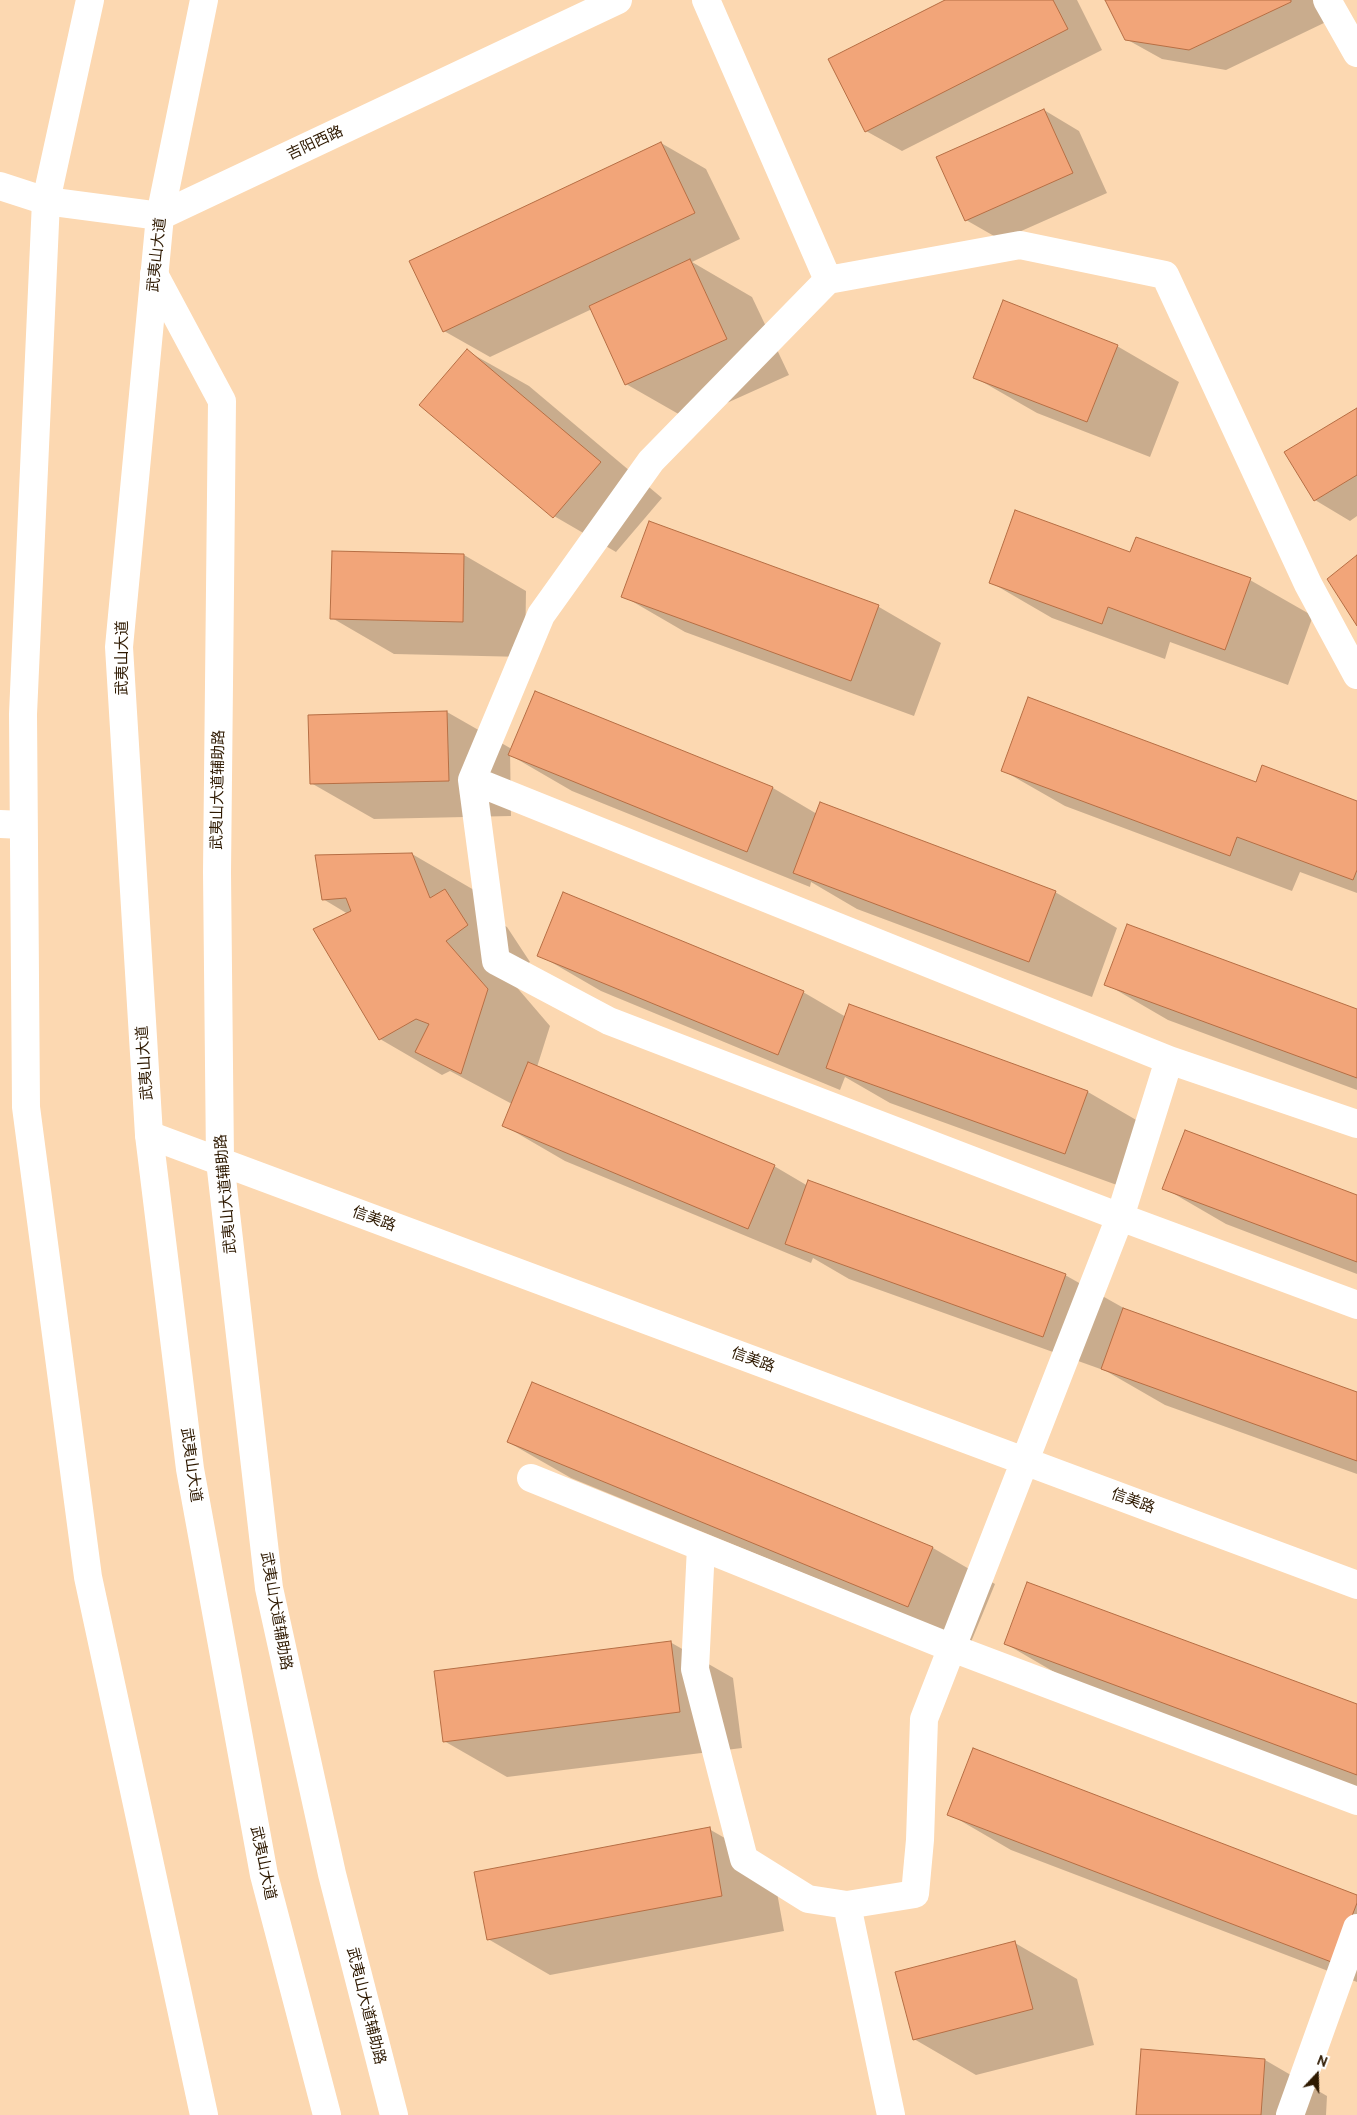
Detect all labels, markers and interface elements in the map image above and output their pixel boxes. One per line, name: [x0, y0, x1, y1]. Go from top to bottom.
street label: 吉阳西路: [284, 122, 346, 164]
street label: 武夷山大道: [144, 217, 170, 293]
street label: 武夷山大道: [114, 621, 132, 695]
street label: 武夷山大道辅助路: [208, 730, 228, 850]
street label: 武夷山大道: [133, 1025, 157, 1101]
street label: 武夷山大道辅助路: [212, 1133, 240, 1255]
street label: 信美路: [350, 1203, 398, 1235]
street label: 信美路: [729, 1344, 777, 1376]
street label: 武夷山大道: [177, 1427, 205, 1503]
street label: 信美路: [1109, 1485, 1157, 1517]
street label: 武夷山大道辅助路: [257, 1550, 295, 1672]
street label: 武夷山大道: [246, 1824, 280, 1902]
street label: 武夷山大道辅助路: [343, 1946, 389, 2066]
north arrow: [1292, 2050, 1342, 2100]
text: N: [1315, 2051, 1330, 2071]

